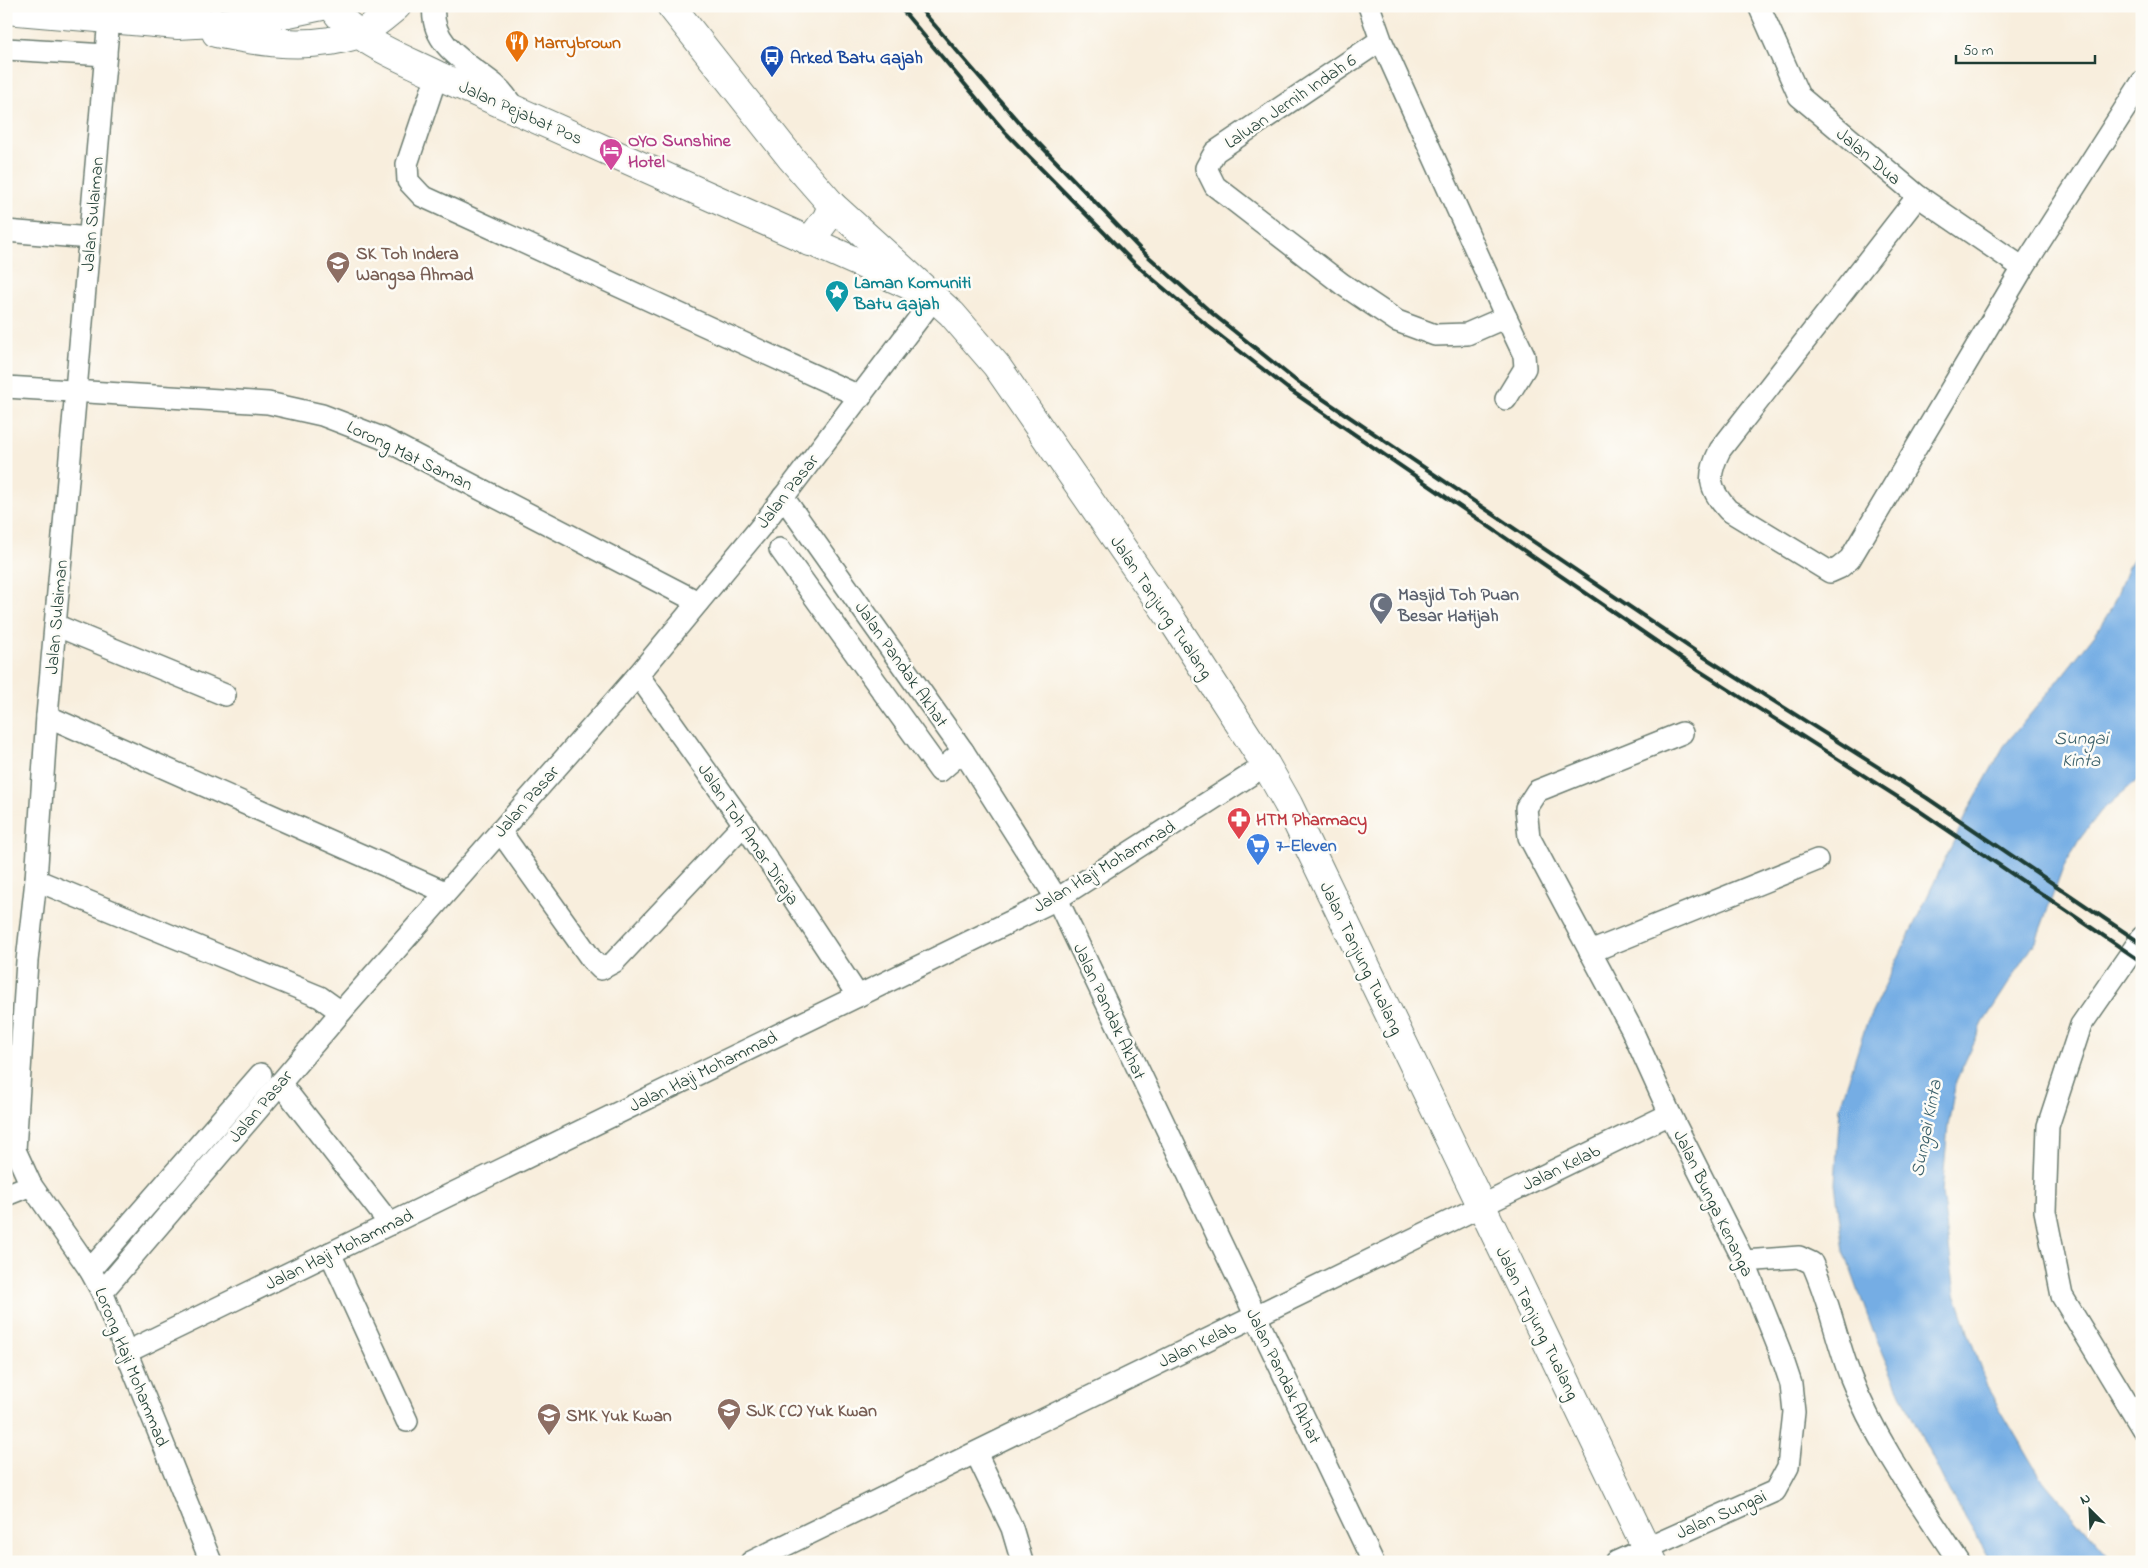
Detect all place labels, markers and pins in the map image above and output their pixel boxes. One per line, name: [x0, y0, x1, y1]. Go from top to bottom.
restaurant icon: Marrybrown: [504, 29, 530, 63]
place label: Marrybrown: [534, 31, 621, 58]
bus stop icon: Arked Batu Gajah: [759, 44, 785, 78]
place label: Arked Batu Gajah: [790, 46, 923, 72]
place label: OYO Sunshine Hotel: [628, 129, 731, 176]
hotel icon: OYO Sunshine Hotel: [598, 137, 624, 171]
place label: SK Toh Indera Wangsa Ahmad: [356, 242, 474, 290]
school or university icon: SK Toh Indera Wangsa Ahmad: [325, 250, 351, 284]
place label: Laman Komuniti Batu Gajah: [853, 271, 971, 318]
place icon: Laman Komuniti Batu Gajah: [824, 279, 850, 313]
place label: Masjid Toh Puan Besar Hatijah: [1397, 583, 1519, 630]
mosque icon: Masjid Toh Puan Besar Hatijah: [1368, 591, 1394, 625]
pharmacy icon: HTM Pharmacy: [1226, 806, 1252, 840]
place label: HTM Pharmacy: [1256, 808, 1367, 835]
supermarket icon: 7-Eleven: [1245, 832, 1271, 866]
place label: 7-Eleven: [1276, 834, 1337, 860]
school or university icon: SJK (C) Yuk Kwan: [716, 1397, 742, 1431]
place label: SJK (C) Yuk Kwan: [746, 1399, 877, 1425]
school or university icon: SMK Yuk Kwan: [536, 1402, 562, 1436]
place label: SMK Yuk Kwan: [566, 1404, 672, 1430]

